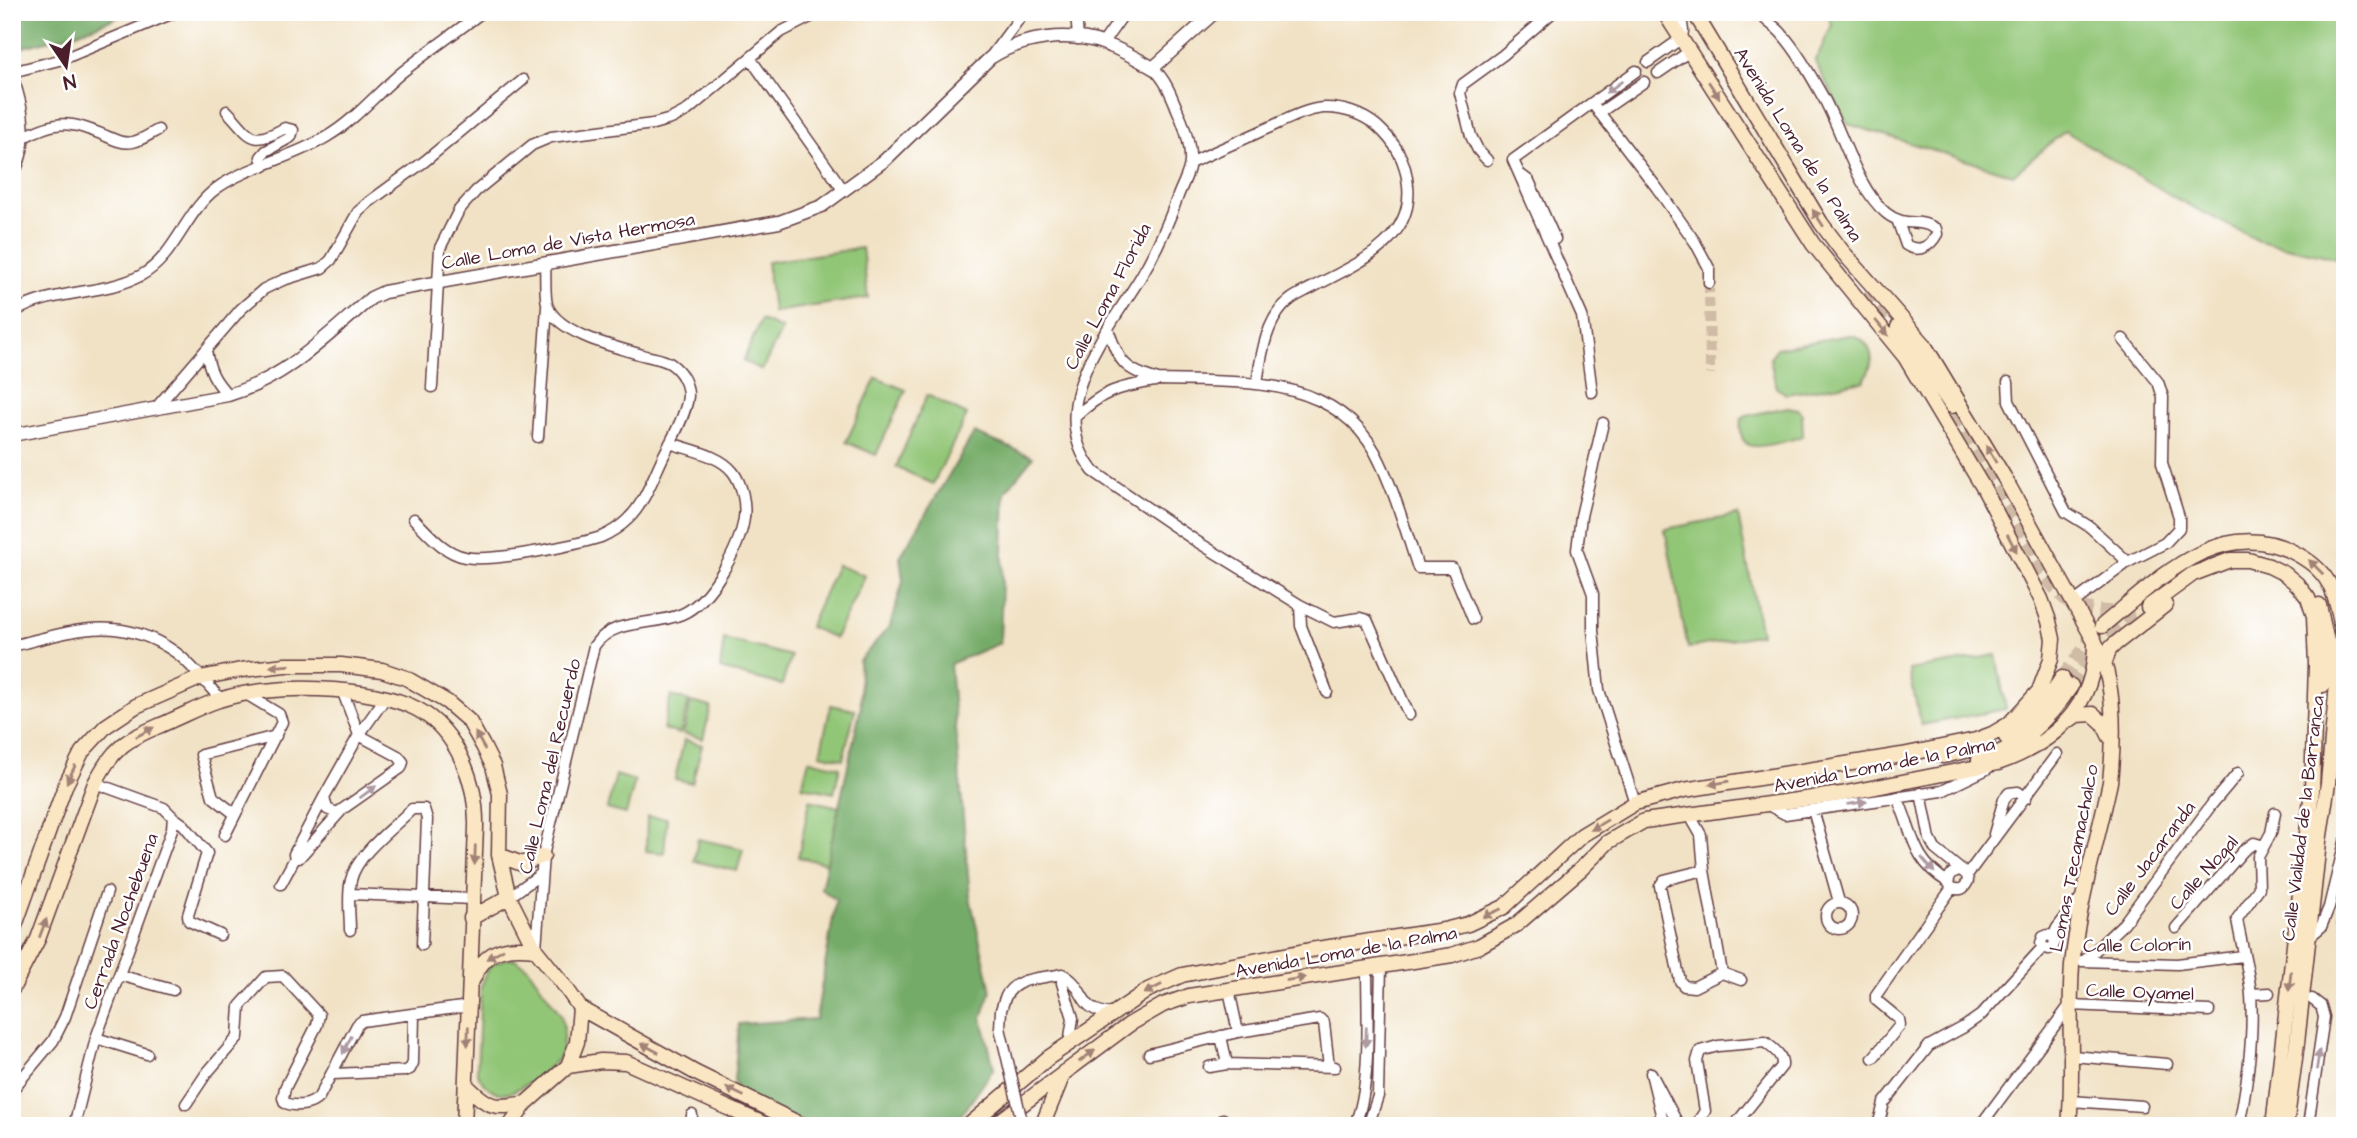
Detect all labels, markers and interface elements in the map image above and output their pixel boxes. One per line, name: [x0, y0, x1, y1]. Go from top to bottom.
north arrow: [32, 32, 102, 102]
street label: Avenida Loma de la Palma: [1727, 42, 1869, 248]
text: N: [61, 67, 78, 96]
one-way arrow: [1605, 80, 1623, 94]
one-way arrow: [1708, 80, 1721, 100]
street label: Calle Loma de Vista Hermosa: [439, 206, 697, 277]
one-way arrow: [1812, 208, 1825, 227]
street label: Calle Loma Florida: [1058, 218, 1159, 375]
one-way arrow: [1874, 320, 1889, 337]
one-way arrow: [1985, 444, 1997, 463]
one-way arrow: [2006, 533, 2018, 553]
one-way arrow: [2307, 559, 2324, 576]
street label: Calle Loma del Recuerdo: [513, 656, 588, 877]
one-way arrow: [269, 661, 291, 672]
street label: Calle Vialidad de la Barranca: [2275, 694, 2332, 942]
one-way arrow: [136, 727, 156, 739]
street label: Avenida Loma de la Palma: [1771, 731, 1997, 800]
one-way arrow: [474, 732, 486, 751]
street label: Lomas Tecamachalco: [2043, 762, 2106, 954]
one-way arrow: [66, 764, 77, 784]
one-way arrow: [1708, 778, 1730, 789]
one-way arrow: [359, 785, 377, 799]
street label: Calle Jacaranda: [2098, 796, 2203, 922]
one-way arrow: [1847, 797, 1869, 808]
one-way arrow: [1590, 818, 1609, 831]
street label: Cerrada Nochebuena: [77, 829, 166, 1013]
street label: Calle Nogal: [2163, 830, 2246, 917]
one-way arrow: [469, 844, 480, 866]
one-way arrow: [1920, 856, 1936, 874]
one-way arrow: [1482, 908, 1503, 919]
one-way arrow: [37, 917, 48, 938]
street label: Avenida Loma de la Palma: [1233, 920, 1460, 985]
street label: Calle Colorín: [2083, 931, 2191, 960]
one-way arrow: [485, 948, 505, 961]
one-way arrow: [2284, 970, 2295, 992]
one-way arrow: [1285, 974, 1307, 985]
street label: Calle Oyamel: [2086, 977, 2194, 1009]
one-way arrow: [1143, 984, 1163, 995]
one-way arrow: [463, 1025, 474, 1047]
one-way arrow: [1361, 1026, 1372, 1048]
one-way arrow: [342, 1035, 353, 1055]
one-way arrow: [640, 1042, 660, 1054]
one-way arrow: [1078, 1049, 1096, 1063]
one-way arrow: [2313, 1049, 2324, 1071]
one-way arrow: [725, 1086, 745, 1098]

